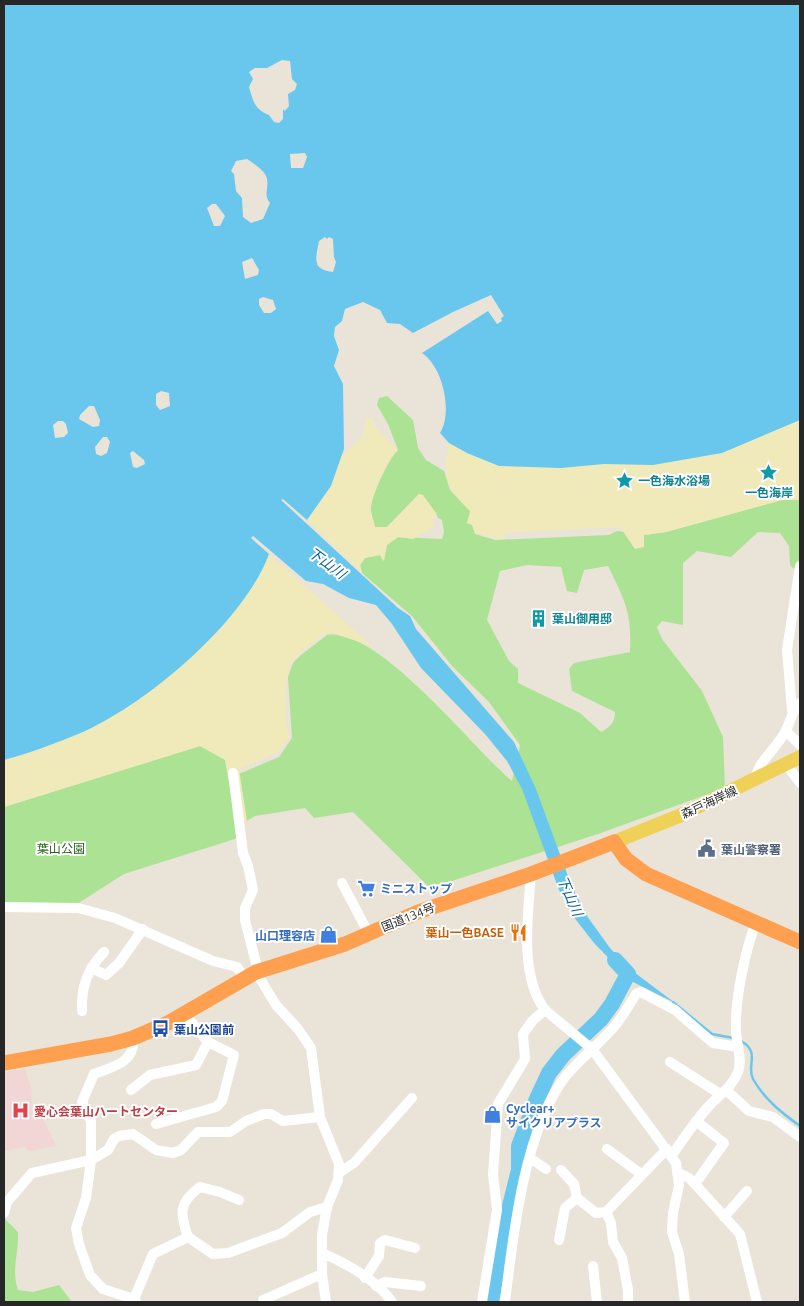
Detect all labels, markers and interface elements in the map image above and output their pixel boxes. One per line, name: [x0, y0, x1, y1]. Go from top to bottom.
place icon: 一色海岸: [759, 463, 779, 483]
place icon: 一色海水浴場: [614, 470, 634, 490]
place label: 一色海水浴場: [638, 474, 710, 487]
place label: 一色海岸: [745, 486, 793, 499]
water label: 下山川: [305, 544, 350, 583]
building icon: 葉山御用邸: [528, 608, 548, 628]
place label: 葉山御用邸: [552, 612, 612, 625]
street label: 森戸海岸線: [679, 783, 739, 821]
public building icon: 葉山警察署: [697, 839, 717, 859]
park label: 葉山公園: [37, 842, 85, 855]
place label: 葉山警察署: [721, 843, 781, 856]
water label: 下山川: [554, 874, 587, 920]
supermarket icon: ミニストップ: [356, 878, 376, 898]
place label: ミニストップ: [380, 882, 452, 895]
street label: 国道134号: [379, 900, 437, 934]
restaurant icon: 葉山一色BASE: [508, 922, 528, 942]
shop icon: 山口理容店: [319, 925, 339, 945]
place label: 葉山一色BASE: [426, 926, 504, 939]
place label: 山口理容店: [255, 929, 315, 942]
bus stop icon: 葉山公園前: [150, 1019, 170, 1039]
place label: 葉山公園前: [174, 1023, 234, 1036]
hospital icon: 愛心会葉山ハートセンター: [10, 1101, 30, 1121]
place label: Cyclear+ サイクリアプラス: [506, 1102, 602, 1129]
place label: 愛心会葉山ハートセンター: [34, 1105, 178, 1118]
shop icon: Cyclear+ サイクリアプラス: [482, 1105, 502, 1125]

